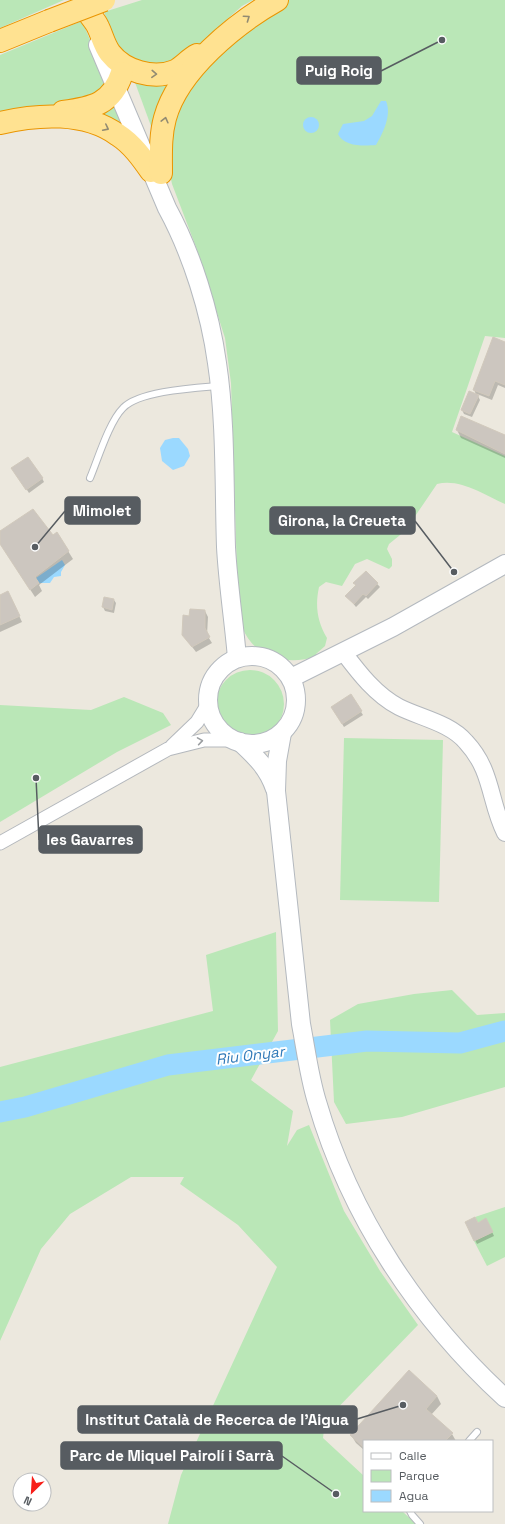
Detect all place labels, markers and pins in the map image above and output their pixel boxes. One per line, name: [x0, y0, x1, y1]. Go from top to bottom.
callout: Puig Roig: [297, 57, 381, 84]
callout: Mimolet: [65, 497, 140, 524]
callout: Girona, la Creueta: [270, 507, 415, 534]
callout: les Gavarres: [39, 826, 142, 853]
callout: Institut Català de Recerca de l'Aigua: [78, 1406, 357, 1433]
callout: Parc de Miquel Pairolí i Sarrà: [61, 1442, 282, 1469]

